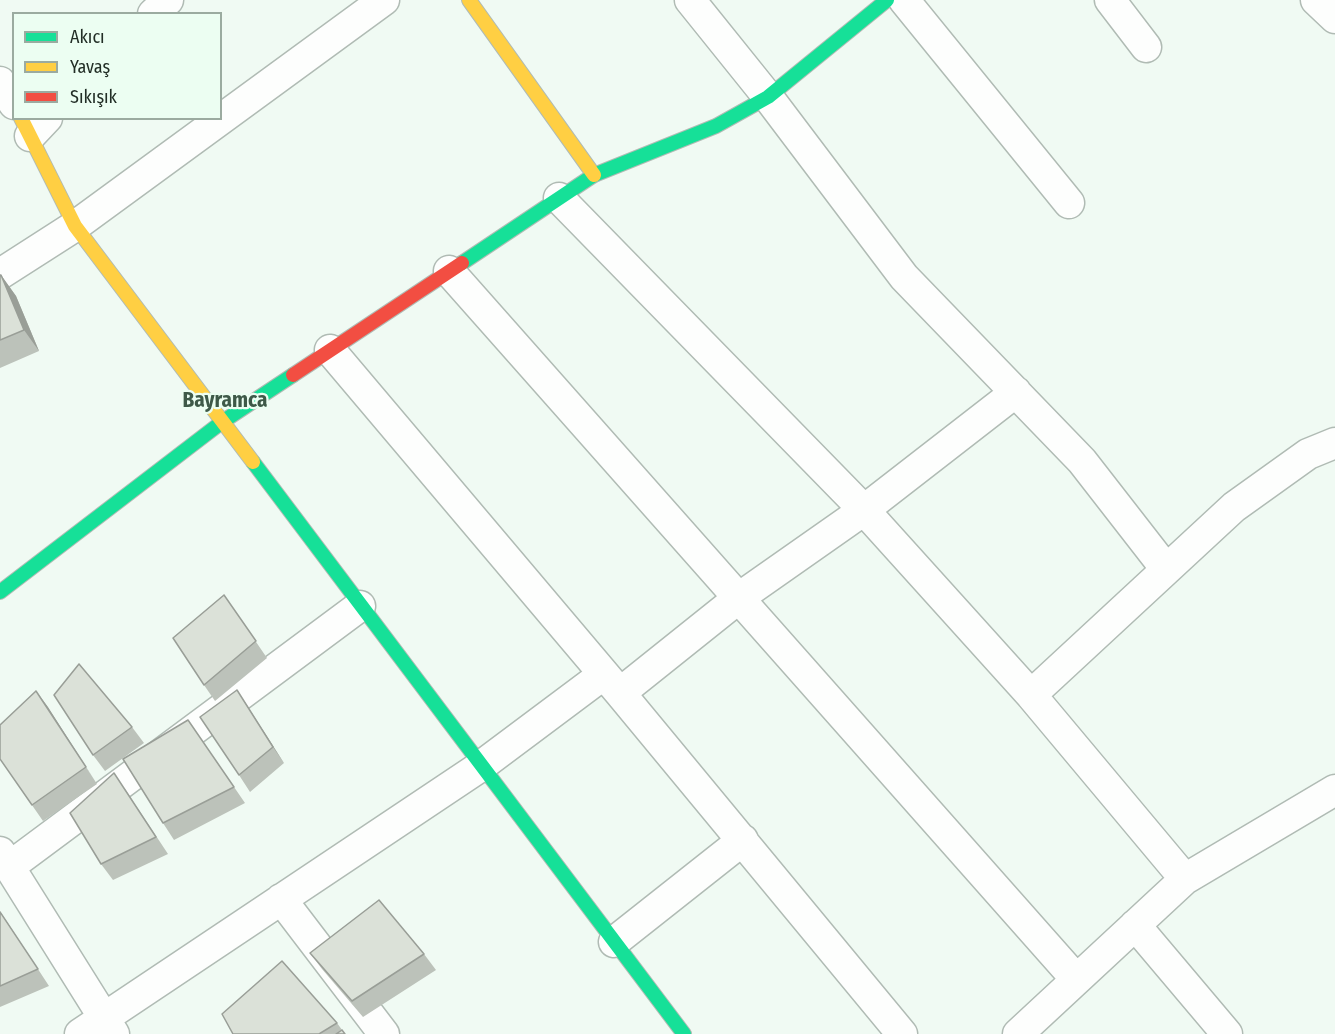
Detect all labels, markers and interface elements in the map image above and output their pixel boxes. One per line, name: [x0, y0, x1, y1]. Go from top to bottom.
legend: [12, 12, 222, 120]
text: Akıcı: [70, 26, 105, 48]
text: Yavaş: [70, 56, 110, 78]
text: Sıkışık: [70, 86, 117, 108]
district label: Bayramca: [183, 388, 267, 414]

